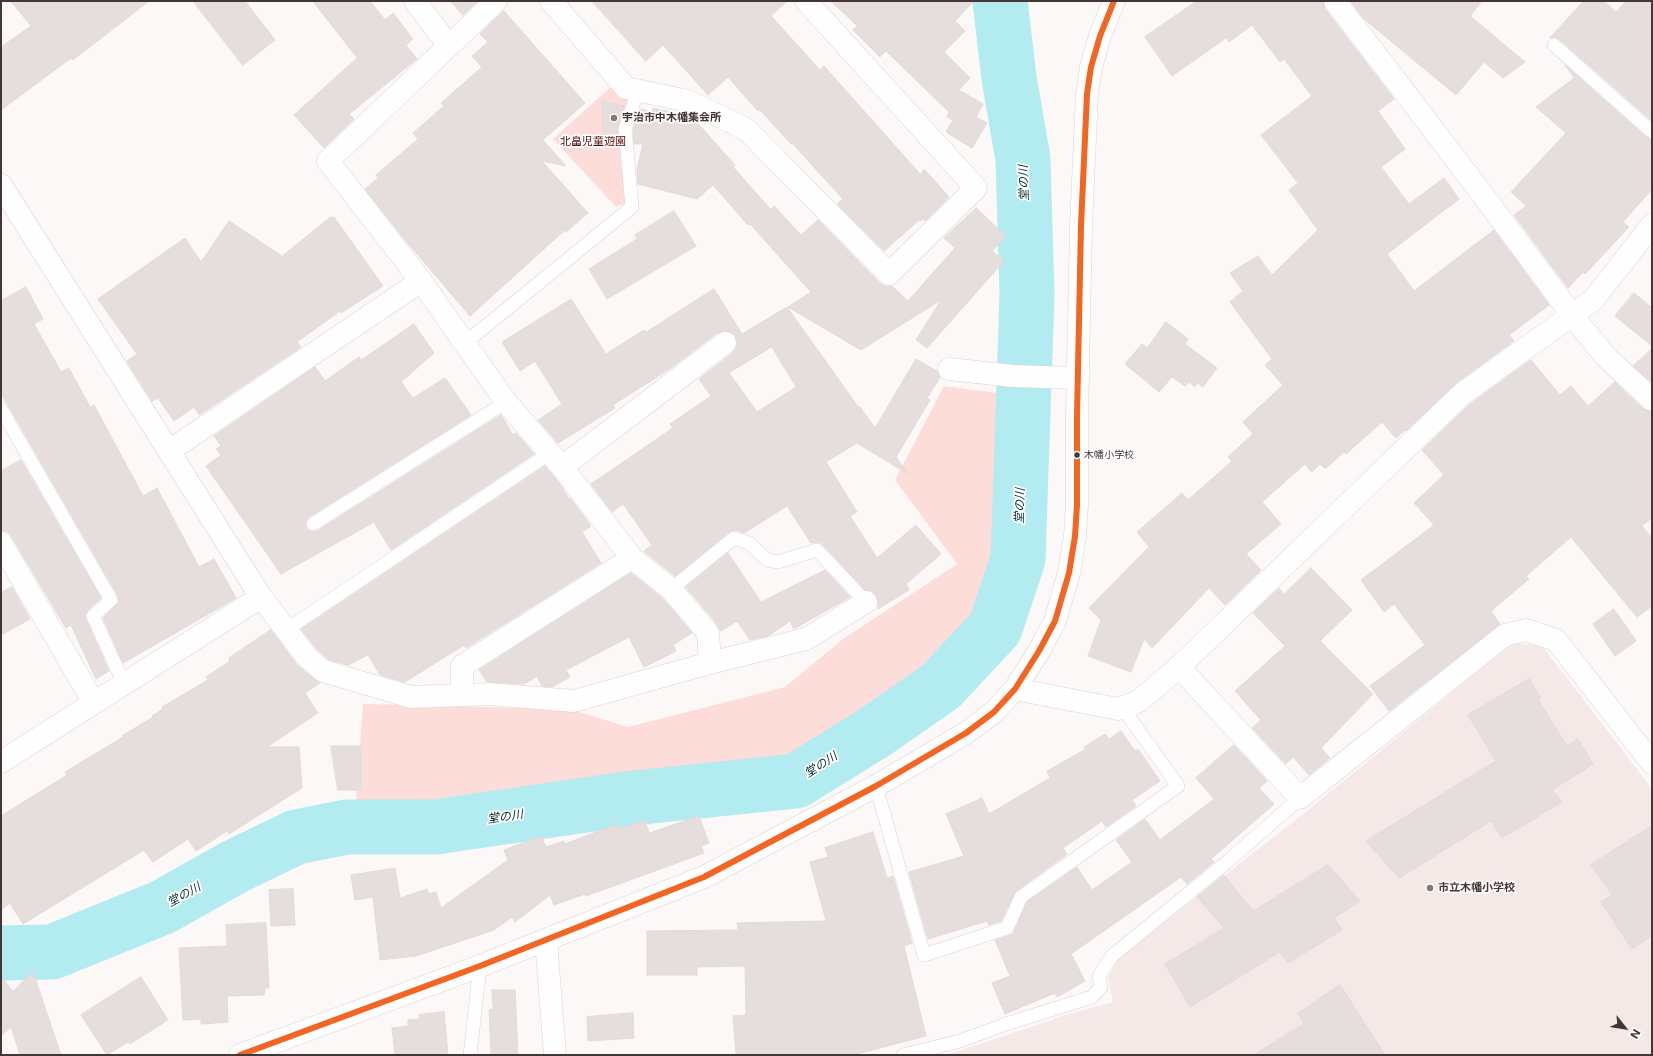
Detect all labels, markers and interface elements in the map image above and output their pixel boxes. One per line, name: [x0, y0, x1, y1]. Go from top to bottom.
place label: 宇治市中木幡集会所: [622, 111, 721, 125]
marker: 宇治市中木幡集会所: [609, 113, 619, 123]
park label: 北畠児童遊園: [560, 135, 626, 149]
water label: 堂の川: [1016, 165, 1032, 201]
place label: 木幡小学校: [1084, 449, 1134, 461]
marker: 木幡小学校: [1072, 450, 1082, 460]
water label: 堂の川: [1012, 488, 1028, 524]
water label: 堂の川: [802, 749, 840, 781]
water label: 堂の川: [486, 807, 524, 827]
water label: 堂の川: [165, 880, 203, 910]
place label: 市立木幡小学校: [1438, 881, 1515, 895]
marker: 市立木幡小学校: [1425, 883, 1435, 893]
north arrow: [1605, 1008, 1645, 1048]
text: N: [1627, 1027, 1644, 1041]

